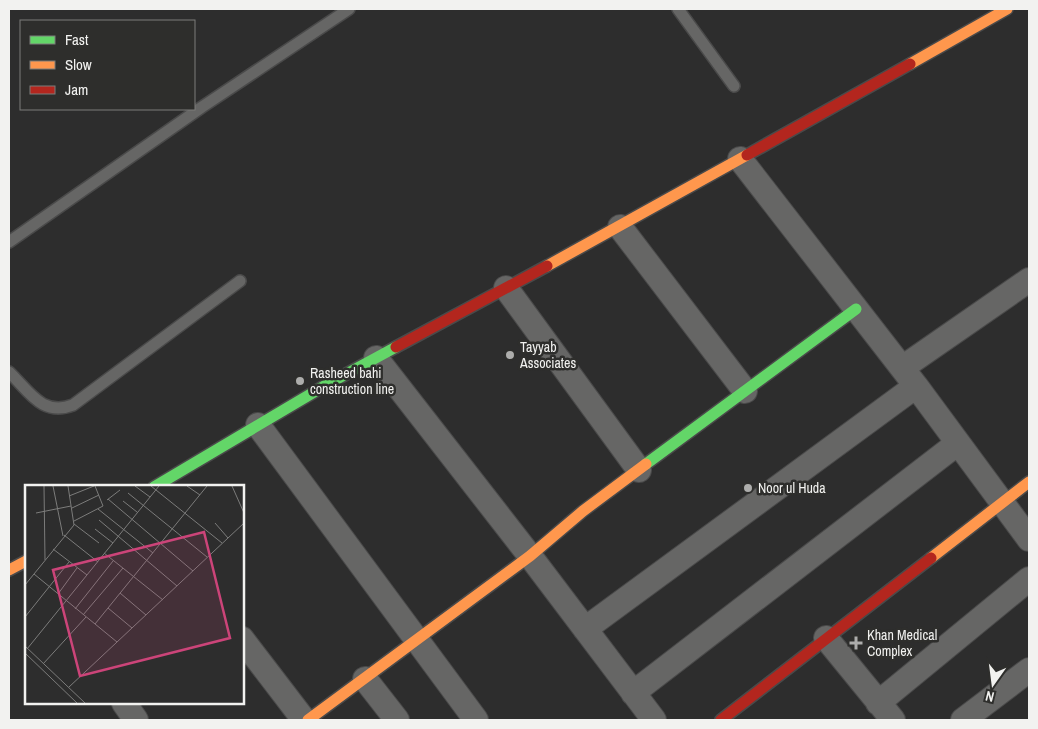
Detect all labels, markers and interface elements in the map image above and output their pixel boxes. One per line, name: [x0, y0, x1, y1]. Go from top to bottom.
legend: [20, 20, 195, 110]
text: Fast: [65, 29, 89, 50]
text: Slow: [65, 54, 92, 75]
text: Jam: [65, 79, 88, 100]
place label: Tayyab Associates: [519, 338, 576, 372]
marker: Tayyab Associates: [504, 349, 516, 361]
place label: Rasheed bahi construction line: [310, 364, 394, 398]
marker: Rasheed bahi construction line: [294, 375, 306, 387]
place label: Noor ul Huda: [758, 479, 826, 497]
marker: Noor ul Huda: [742, 482, 754, 494]
inset map: [25, 485, 244, 704]
place label: Khan Medical Complex: [867, 626, 937, 660]
marker: Khan Medical Complex: [849, 636, 863, 650]
north arrow: [968, 659, 1018, 709]
text: N: [984, 687, 996, 706]

